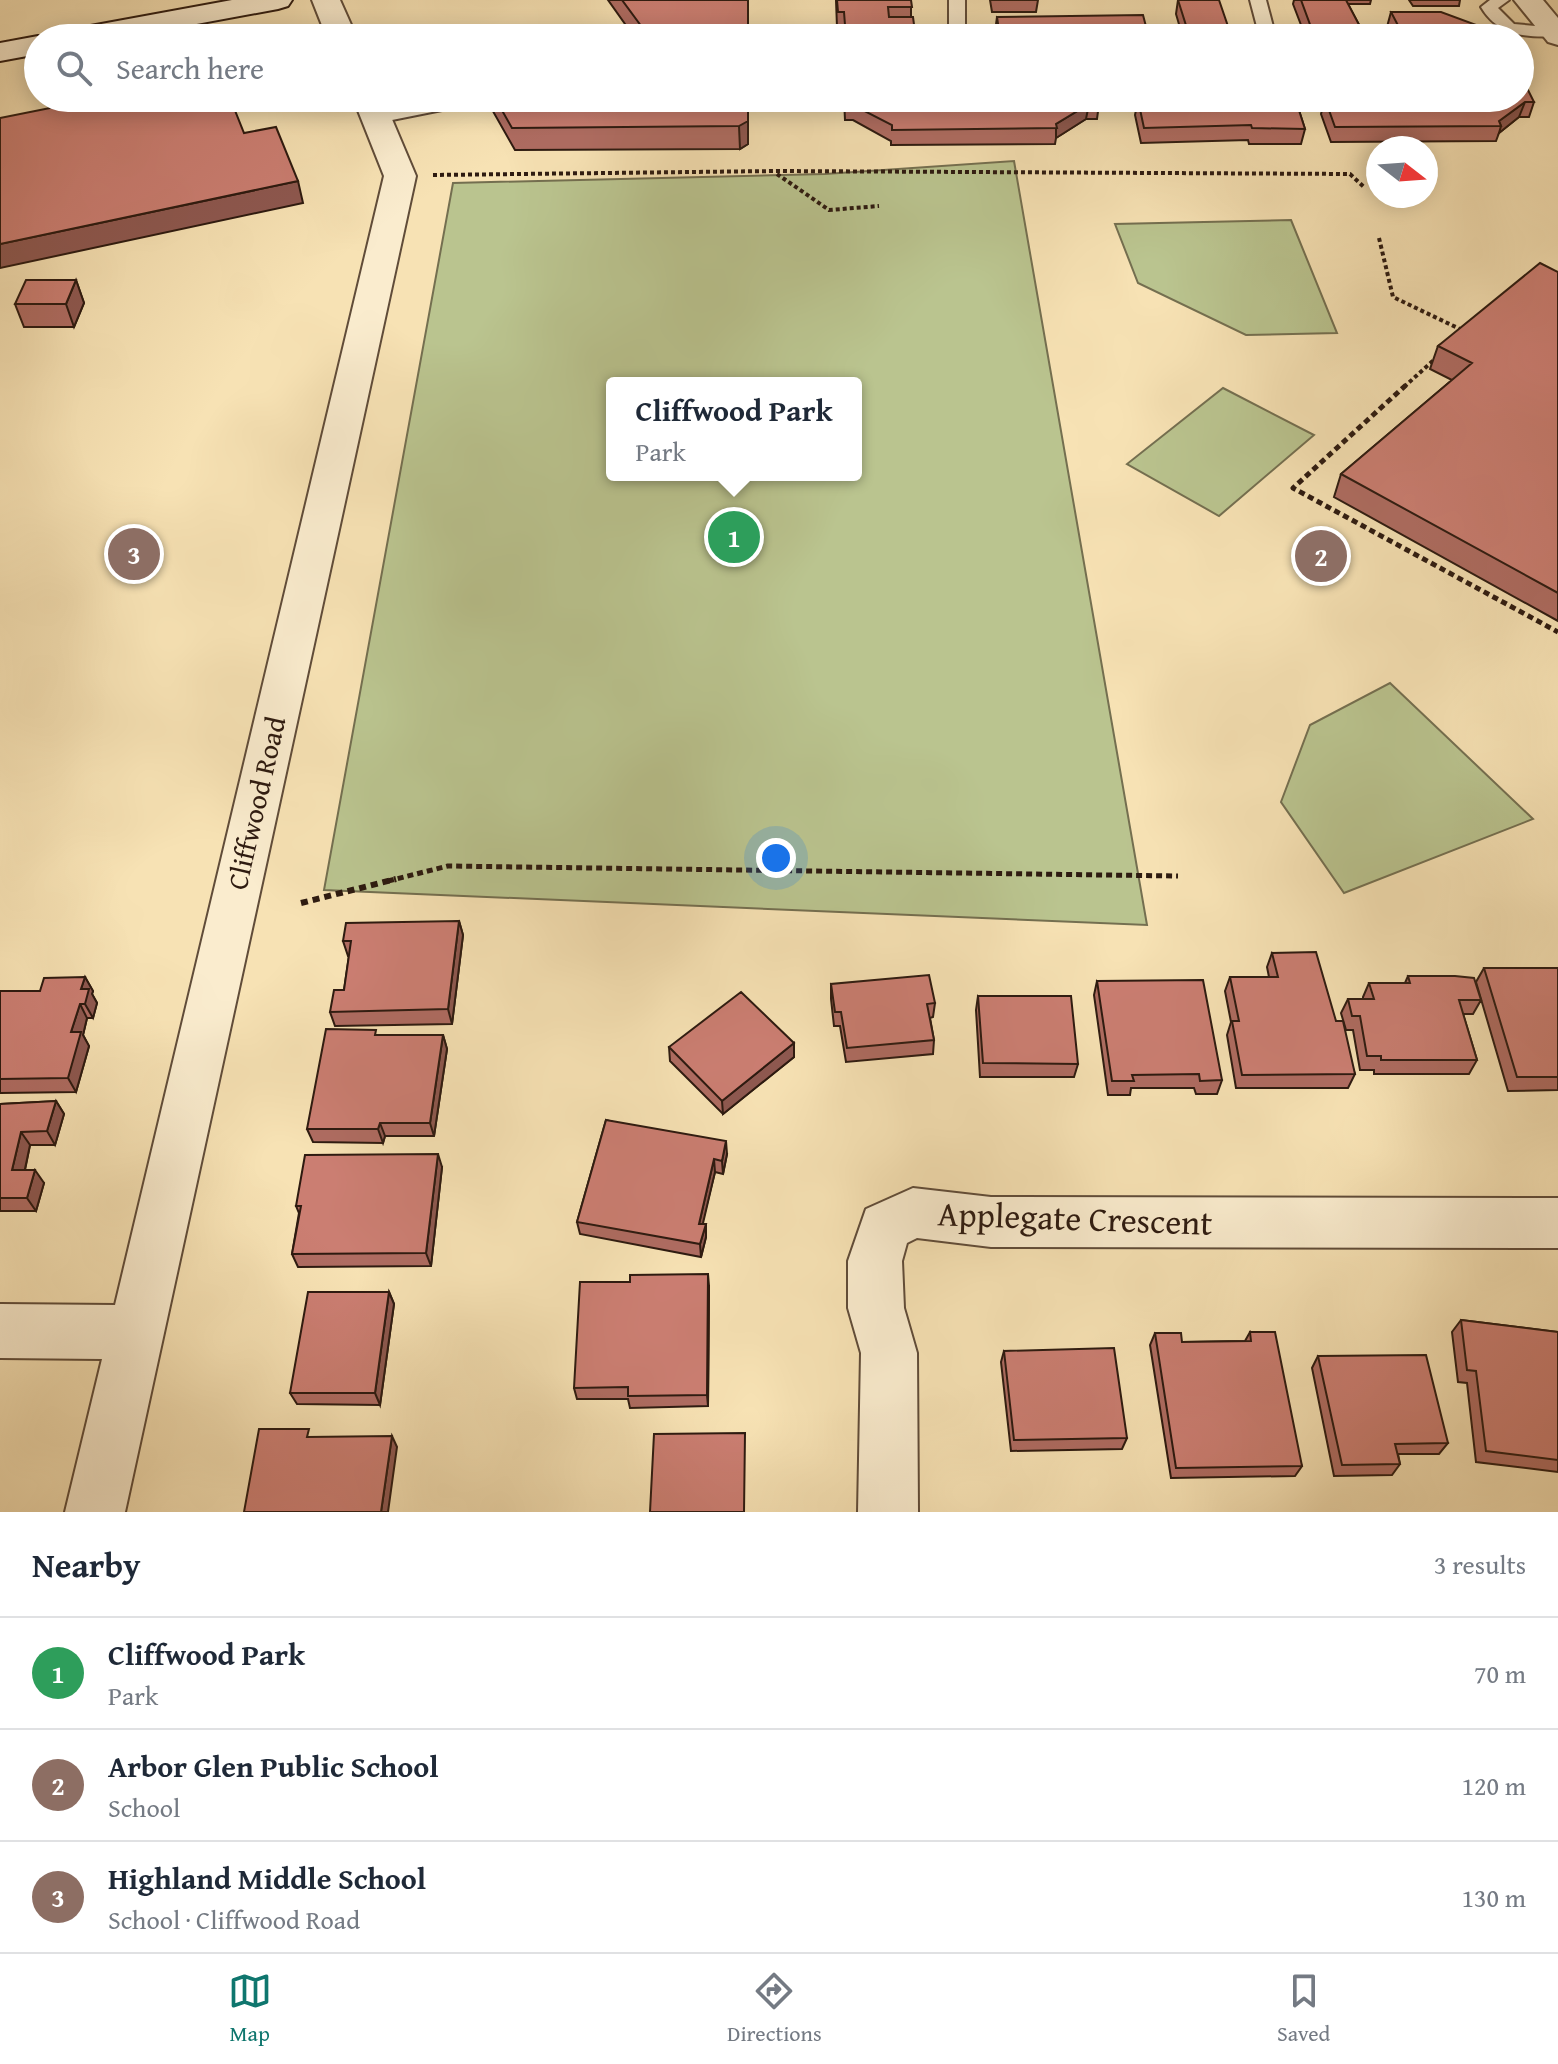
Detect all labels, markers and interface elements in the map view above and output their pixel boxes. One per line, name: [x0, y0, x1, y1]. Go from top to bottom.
search box: [24, 24, 1534, 112]
icon: search: [52, 46, 96, 90]
text: Search here: [116, 46, 264, 90]
north arrow: [1366, 136, 1438, 208]
popup: [606, 377, 862, 481]
text: Cliffwood Park: [635, 388, 833, 432]
text: Park: [635, 432, 686, 471]
pin: 1: [708, 507, 760, 567]
pin: 3: [108, 524, 160, 584]
pin: 2: [1295, 526, 1347, 586]
street label: Cliffwood Road: [216, 712, 295, 894]
your location: [756, 838, 796, 878]
street label: Applegate Crescent: [937, 1188, 1213, 1247]
text: Nearby: [32, 1540, 141, 1589]
text: 3 results: [1434, 1545, 1526, 1584]
text: Cliffwood Park: [108, 1632, 305, 1676]
text: 1: [51, 1654, 65, 1693]
text: 70 m: [1474, 1654, 1526, 1693]
text: Park: [108, 1676, 158, 1715]
text: Arbor Glen Public School: [108, 1744, 439, 1788]
text: 2: [51, 1766, 65, 1805]
text: 120 m: [1461, 1766, 1526, 1805]
text: School: [108, 1788, 180, 1827]
text: Highland Middle School: [108, 1856, 426, 1900]
text: 3: [51, 1878, 65, 1917]
text: 130 m: [1461, 1878, 1526, 1917]
text: School · Cliffwood Road: [108, 1900, 360, 1939]
tab: Map: [228, 1969, 272, 2049]
tab: Directions: [727, 1969, 822, 2049]
tab: Saved: [1277, 1969, 1330, 2049]

